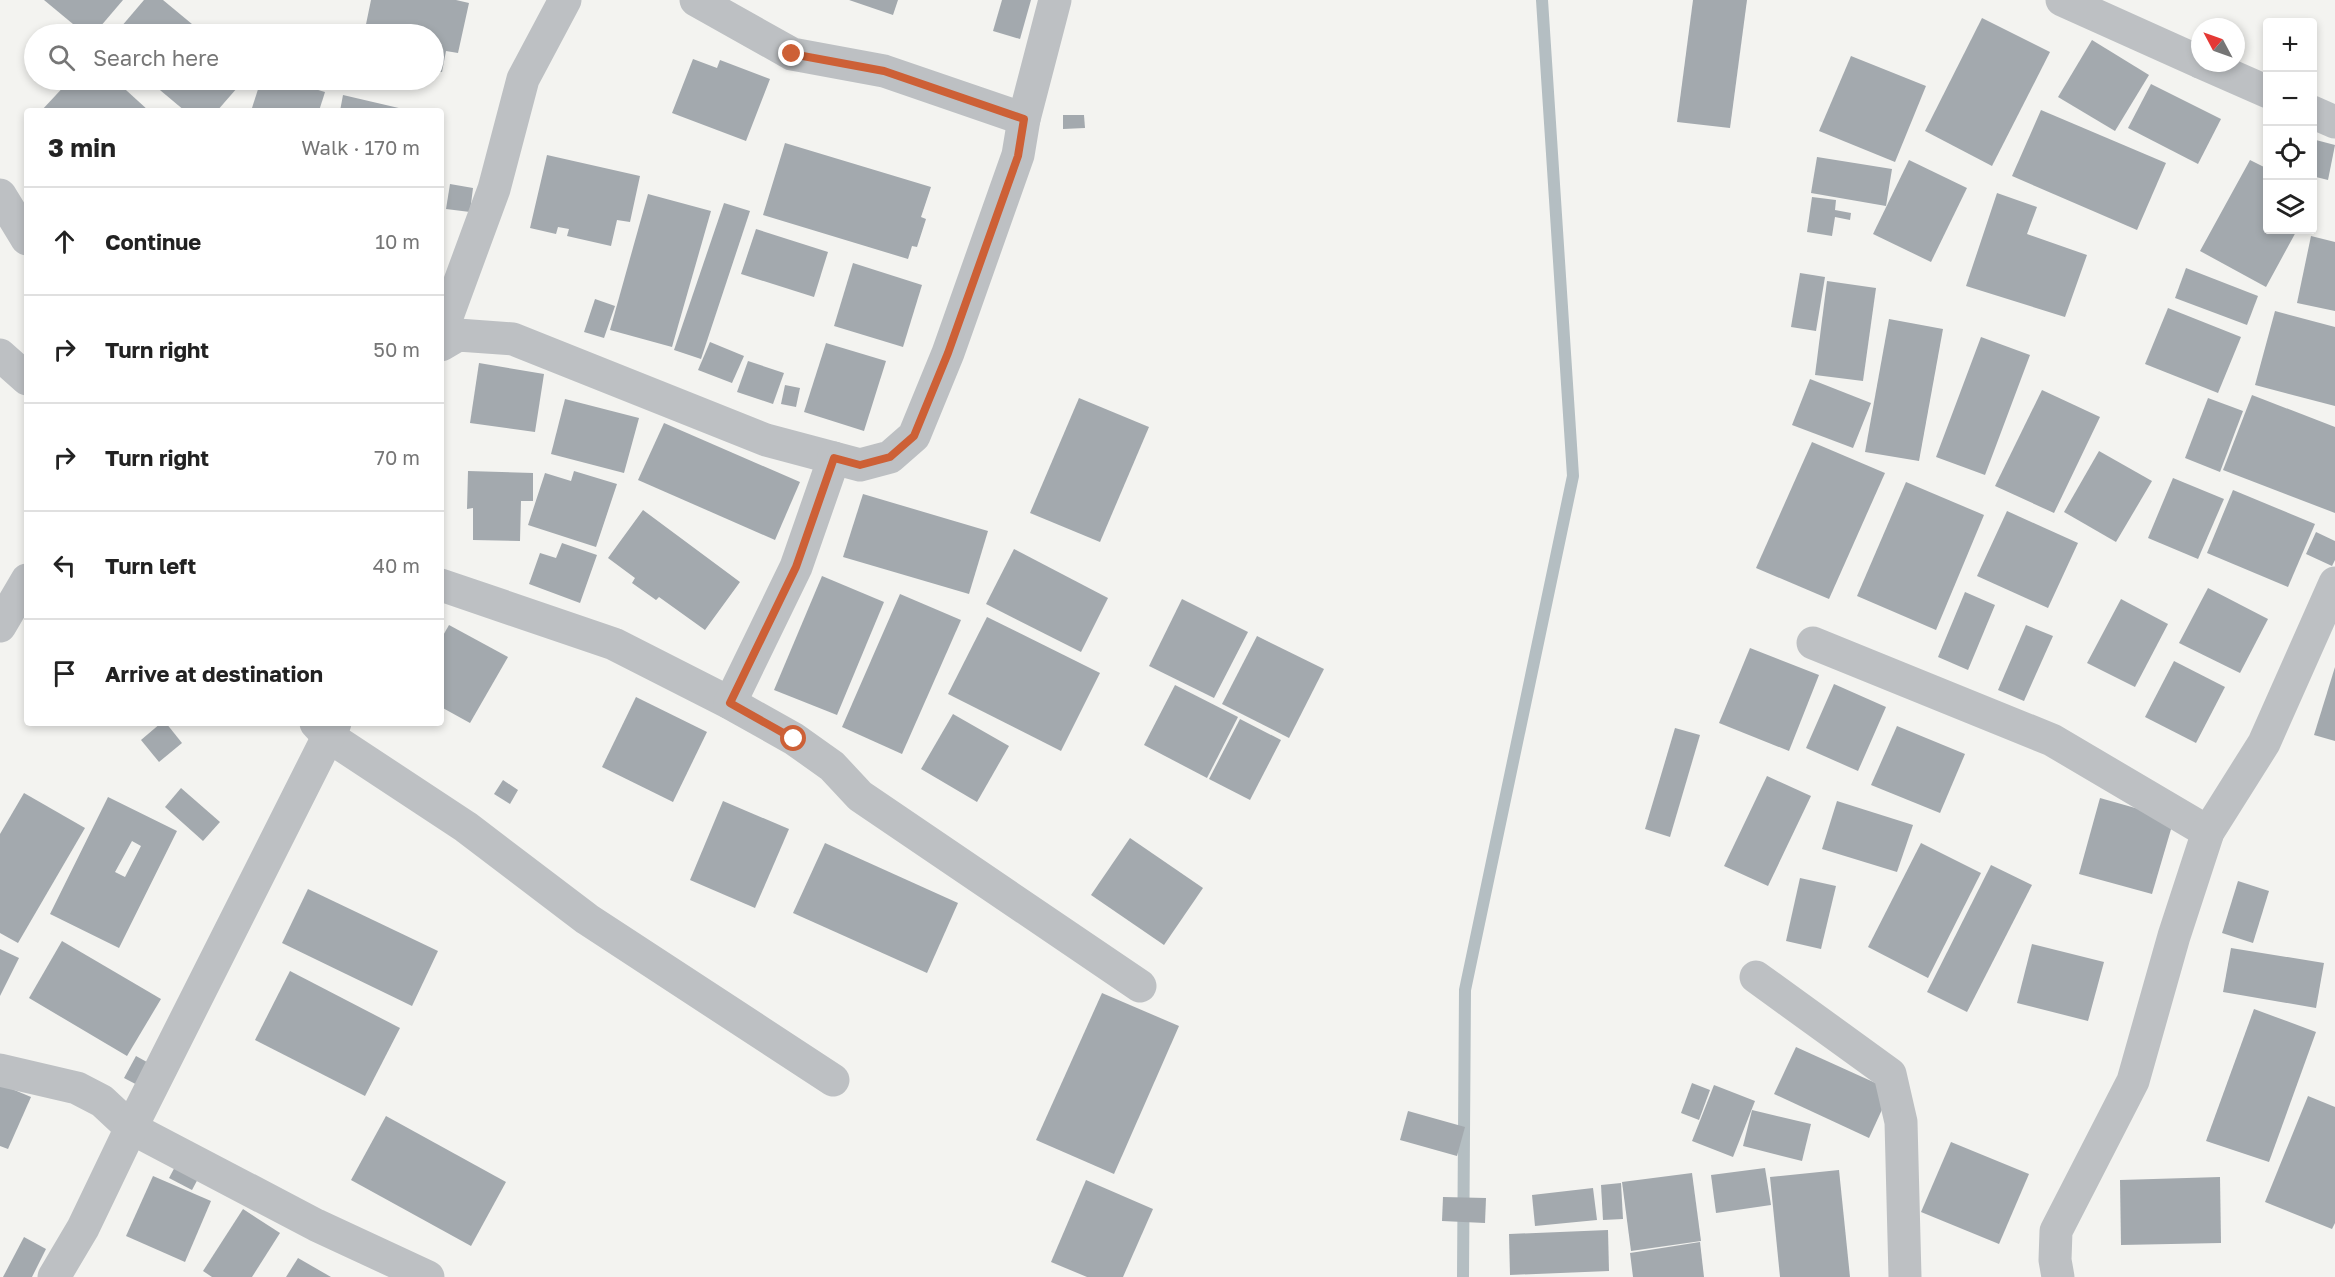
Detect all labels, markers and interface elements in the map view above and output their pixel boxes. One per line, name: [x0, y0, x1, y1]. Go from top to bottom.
north arrow: [2191, 18, 2245, 72]
map controls: [2263, 18, 2317, 234]
button: +: [2263, 18, 2317, 72]
search box: [24, 24, 444, 90]
route end: [778, 40, 804, 66]
icon: search: [45, 41, 78, 74]
text: Search here: [93, 44, 219, 71]
button: −: [2263, 72, 2317, 126]
button: locate: [2263, 126, 2317, 180]
text: 3 min: [48, 132, 116, 163]
text: Walk · 170 m: [301, 135, 420, 159]
button: layers: [2263, 180, 2317, 234]
icon: ahead: [48, 225, 81, 258]
text: Continue: [105, 228, 201, 255]
text: 10 m: [375, 229, 420, 253]
icon: right: [48, 333, 81, 366]
text: Turn right: [105, 336, 209, 363]
text: 50 m: [373, 337, 420, 361]
icon: right: [48, 441, 81, 474]
text: Turn right: [105, 444, 209, 471]
text: 70 m: [374, 445, 420, 469]
icon: left: [48, 549, 81, 582]
text: Turn left: [105, 552, 196, 579]
text: 40 m: [373, 553, 420, 577]
icon: arrive: [48, 657, 81, 690]
text: Arrive at destination: [105, 660, 323, 687]
route start: [780, 725, 806, 751]

